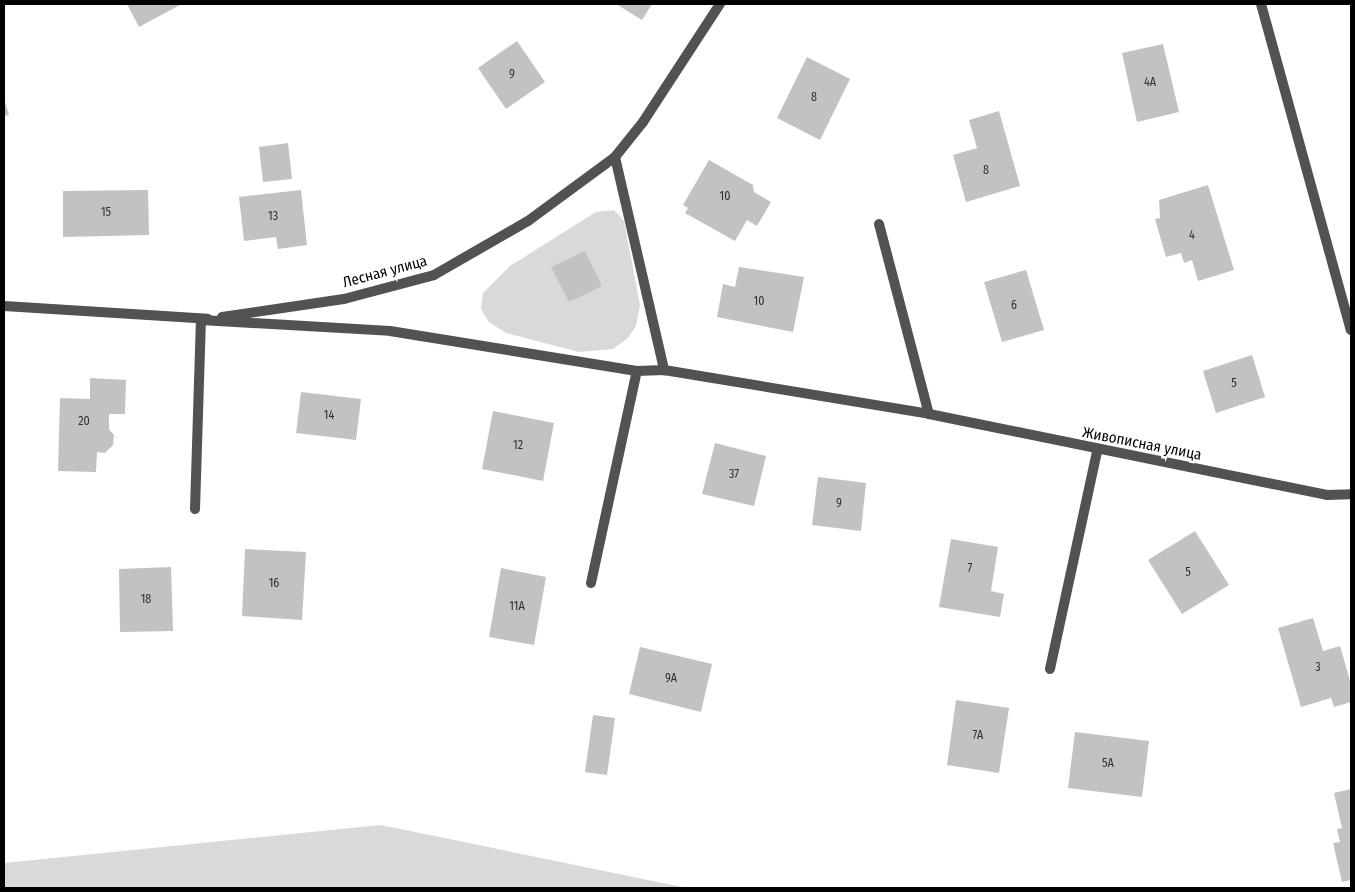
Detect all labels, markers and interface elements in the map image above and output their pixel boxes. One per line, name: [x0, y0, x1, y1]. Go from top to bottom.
house number: 9: [509, 68, 515, 82]
house number: 4А: [1144, 76, 1156, 90]
house number: 8: [811, 91, 817, 105]
house number: 8: [983, 164, 989, 178]
house number: 10: [720, 190, 730, 204]
house number: 15: [101, 206, 111, 220]
house number: 13: [268, 210, 278, 224]
house number: 4: [1189, 229, 1195, 243]
street label: Лесная улица: [341, 252, 429, 292]
house number: 10: [754, 295, 764, 309]
house number: 6: [1011, 299, 1017, 313]
house number: 5: [1231, 377, 1237, 391]
house number: 14: [324, 409, 334, 423]
house number: 20: [78, 415, 90, 429]
street label: Живописная улица: [1081, 424, 1203, 464]
house number: 12: [513, 439, 523, 453]
house number: 37: [729, 468, 739, 482]
house number: 9: [836, 497, 842, 511]
house number: 7: [968, 562, 972, 576]
house number: 5: [1185, 566, 1191, 580]
house number: 16: [269, 577, 279, 591]
house number: 18: [141, 593, 151, 607]
house number: 11А: [509, 600, 525, 614]
house number: 3: [1315, 661, 1321, 675]
house number: 9А: [665, 672, 677, 686]
house number: 7А: [973, 729, 983, 743]
house number: 5А: [1102, 757, 1114, 771]

